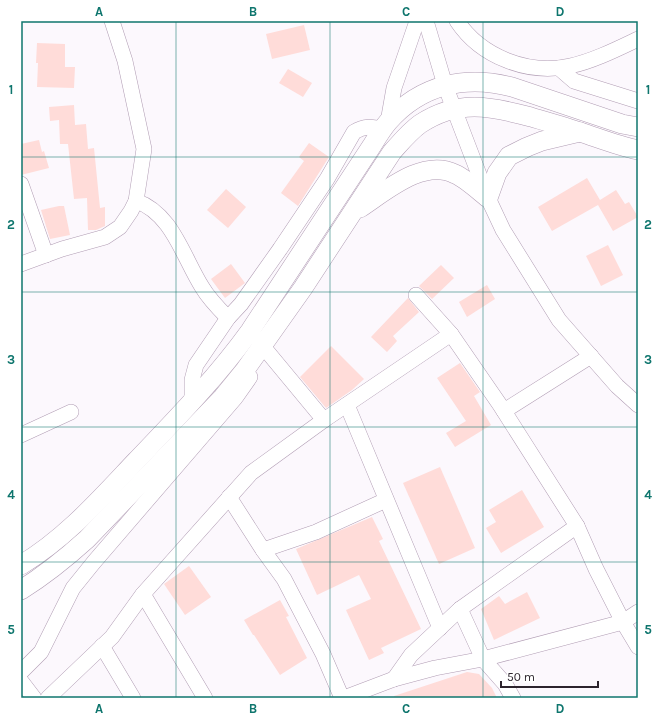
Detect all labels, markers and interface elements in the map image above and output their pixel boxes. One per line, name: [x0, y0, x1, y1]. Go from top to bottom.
text: A: [95, 4, 103, 19]
text: B: [249, 4, 257, 19]
text: C: [402, 4, 410, 19]
text: D: [556, 4, 565, 19]
text: 1: [9, 82, 13, 97]
text: 1: [646, 82, 650, 97]
text: 2: [7, 217, 15, 232]
text: 2: [644, 217, 652, 232]
text: 3: [7, 352, 15, 367]
text: 3: [644, 352, 652, 367]
text: 4: [7, 487, 15, 502]
text: 4: [644, 487, 652, 502]
text: 5: [7, 622, 15, 637]
text: 5: [644, 622, 652, 637]
scale bar: [501, 663, 598, 689]
text: 50 m: [507, 670, 535, 684]
text: A: [95, 701, 103, 716]
text: B: [249, 701, 257, 716]
text: C: [402, 701, 410, 716]
text: D: [556, 701, 565, 716]

